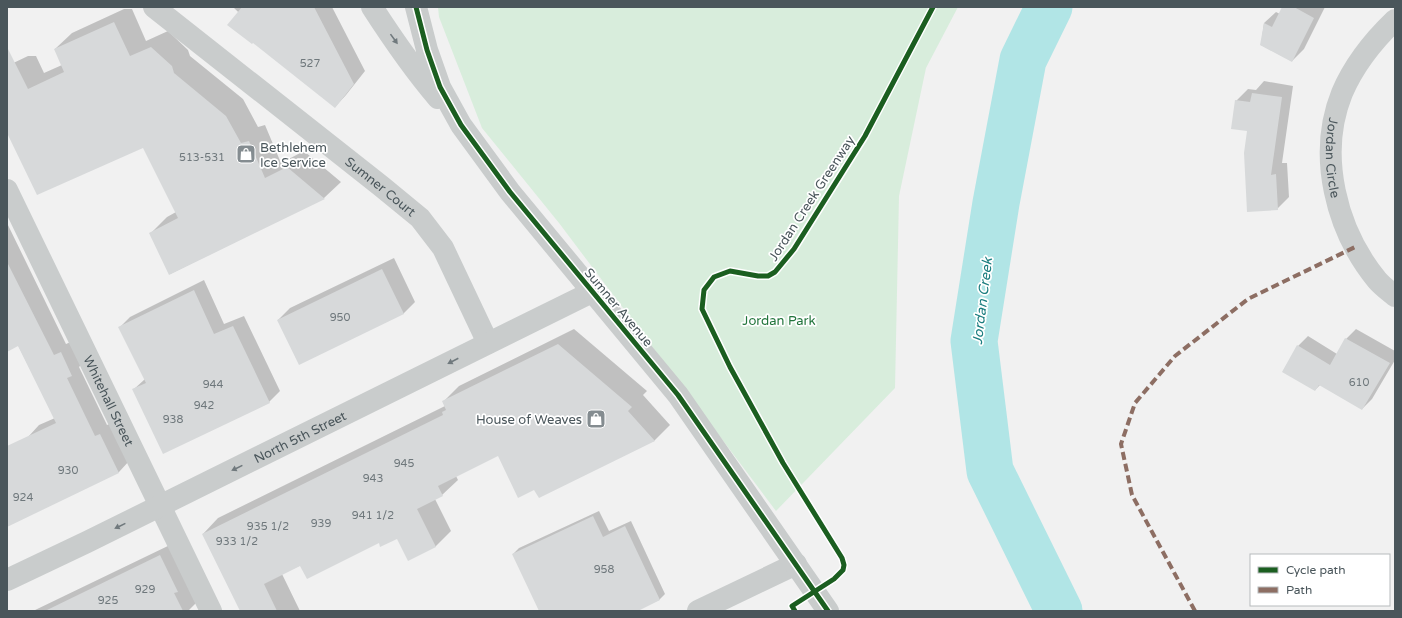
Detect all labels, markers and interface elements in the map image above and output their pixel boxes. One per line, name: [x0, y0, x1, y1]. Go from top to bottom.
one-way arrow: [390, 34, 398, 45]
house number: 527: [300, 57, 320, 70]
street label: Jordan Circle: [1322, 116, 1343, 199]
street label: Jordan Creek Greenway: [765, 133, 858, 264]
place label: Bethlehem Ice Service: [260, 140, 327, 171]
shop icon: Bethlehem Ice Service: [235, 143, 257, 165]
house number: 513-531: [179, 151, 225, 164]
street label: Sumner Court: [342, 154, 419, 220]
water label: Jordan Creek: [969, 255, 996, 345]
street label: Sumner Avenue: [581, 265, 656, 350]
house number: 950: [330, 311, 350, 324]
park label: Jordan Park: [742, 313, 816, 329]
street label: Whitehall Street: [79, 353, 137, 449]
one-way arrow: [448, 358, 459, 364]
house number: 610: [1349, 376, 1369, 389]
house number: 944: [203, 378, 223, 391]
house number: 942: [194, 399, 214, 412]
street label: North 5th Street: [251, 408, 349, 467]
shop icon: House of Weaves: [585, 408, 607, 430]
place label: House of Weaves: [476, 412, 582, 428]
house number: 938: [163, 413, 183, 426]
house number: 945: [394, 457, 414, 470]
house number: 930: [58, 464, 78, 477]
one-way arrow: [231, 465, 242, 471]
house number: 943: [363, 472, 383, 485]
house number: 924: [13, 491, 33, 504]
house number: 941 1/2: [352, 509, 394, 522]
house number: 939: [311, 517, 331, 530]
house number: 935 1/2: [247, 520, 289, 533]
one-way arrow: [114, 523, 126, 529]
house number: 933 1/2: [216, 535, 258, 548]
legend: [1250, 554, 1390, 606]
house number: 958: [594, 563, 614, 576]
text: Cycle path: [1286, 563, 1345, 577]
house number: 929: [135, 583, 155, 596]
text: Path: [1286, 583, 1312, 597]
house number: 925: [98, 594, 118, 607]

